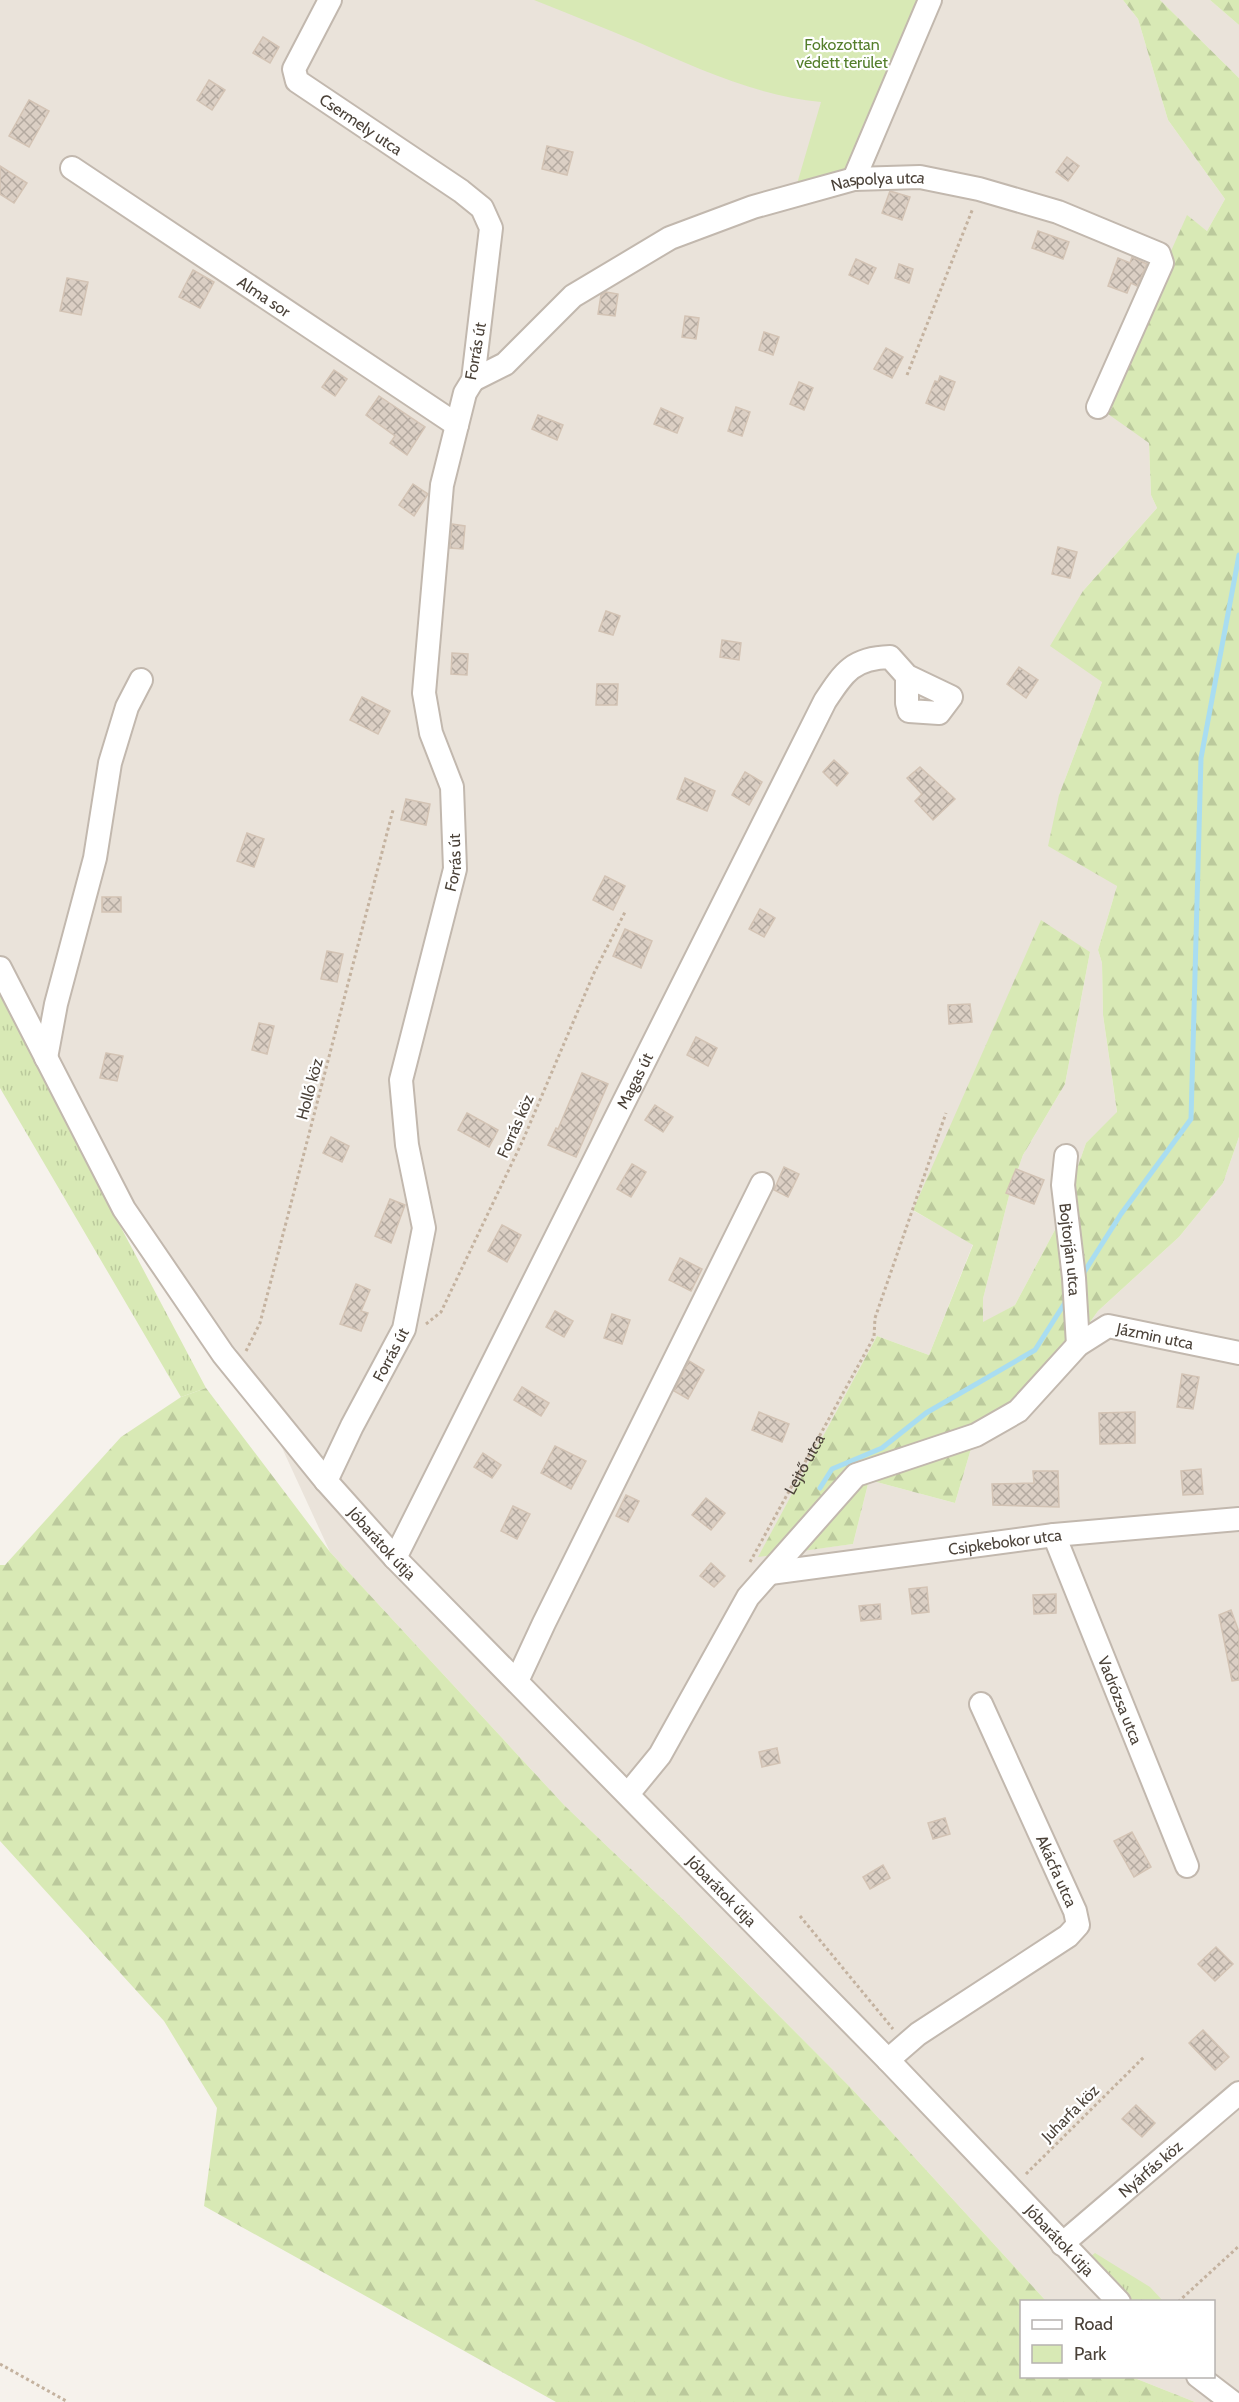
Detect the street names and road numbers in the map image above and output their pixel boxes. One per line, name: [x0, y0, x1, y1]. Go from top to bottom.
street label: Csermely utca: [316, 90, 406, 159]
street label: Naspolya utca: [829, 168, 927, 195]
street label: Alma sor: [234, 272, 295, 322]
street label: Forrás út: [461, 320, 490, 381]
street label: Forrás út: [441, 833, 465, 894]
street label: Magas út: [613, 1049, 657, 1112]
street label: Holló köz: [292, 1056, 327, 1122]
street label: Forrás köz: [493, 1091, 538, 1161]
street label: Bojtorján utca: [1055, 1202, 1084, 1297]
street label: Jázmin utca: [1114, 1319, 1195, 1353]
street label: Forrás út: [369, 1324, 413, 1385]
street label: Lejtő utca: [780, 1430, 829, 1498]
street label: Jóbarátok útja: [343, 1503, 420, 1584]
street label: Csipkebokor utca: [947, 1525, 1063, 1559]
street label: Vadrózsa utca: [1094, 1654, 1146, 1747]
street label: Akácfa utca: [1032, 1832, 1081, 1911]
street label: Jóbarátok útja: [682, 1851, 761, 1931]
street label: Juharfa köz: [1037, 2080, 1103, 2147]
street label: Nyárfás köz: [1115, 2136, 1187, 2202]
street label: Jóbarátok útja: [1020, 2200, 1098, 2280]

